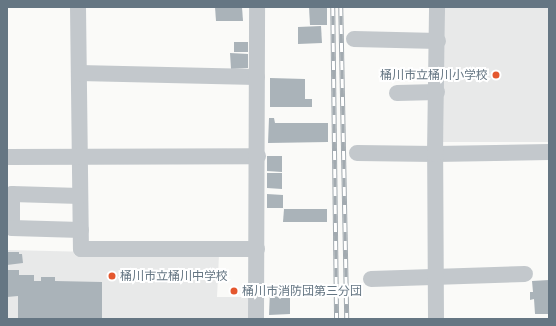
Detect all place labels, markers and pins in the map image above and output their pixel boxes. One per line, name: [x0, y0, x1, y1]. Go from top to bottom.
place label: 桶川市立桶川小学校: [380, 68, 488, 82]
marker: 桶川市立桶川小学校: [491, 70, 501, 80]
place label: 桶川市立桶川中学校: [120, 269, 228, 283]
marker: 桶川市立桶川中学校: [107, 271, 117, 281]
place label: 桶川市消防団第三分団: [242, 284, 362, 298]
marker: 桶川市消防団第三分団: [229, 286, 239, 296]

